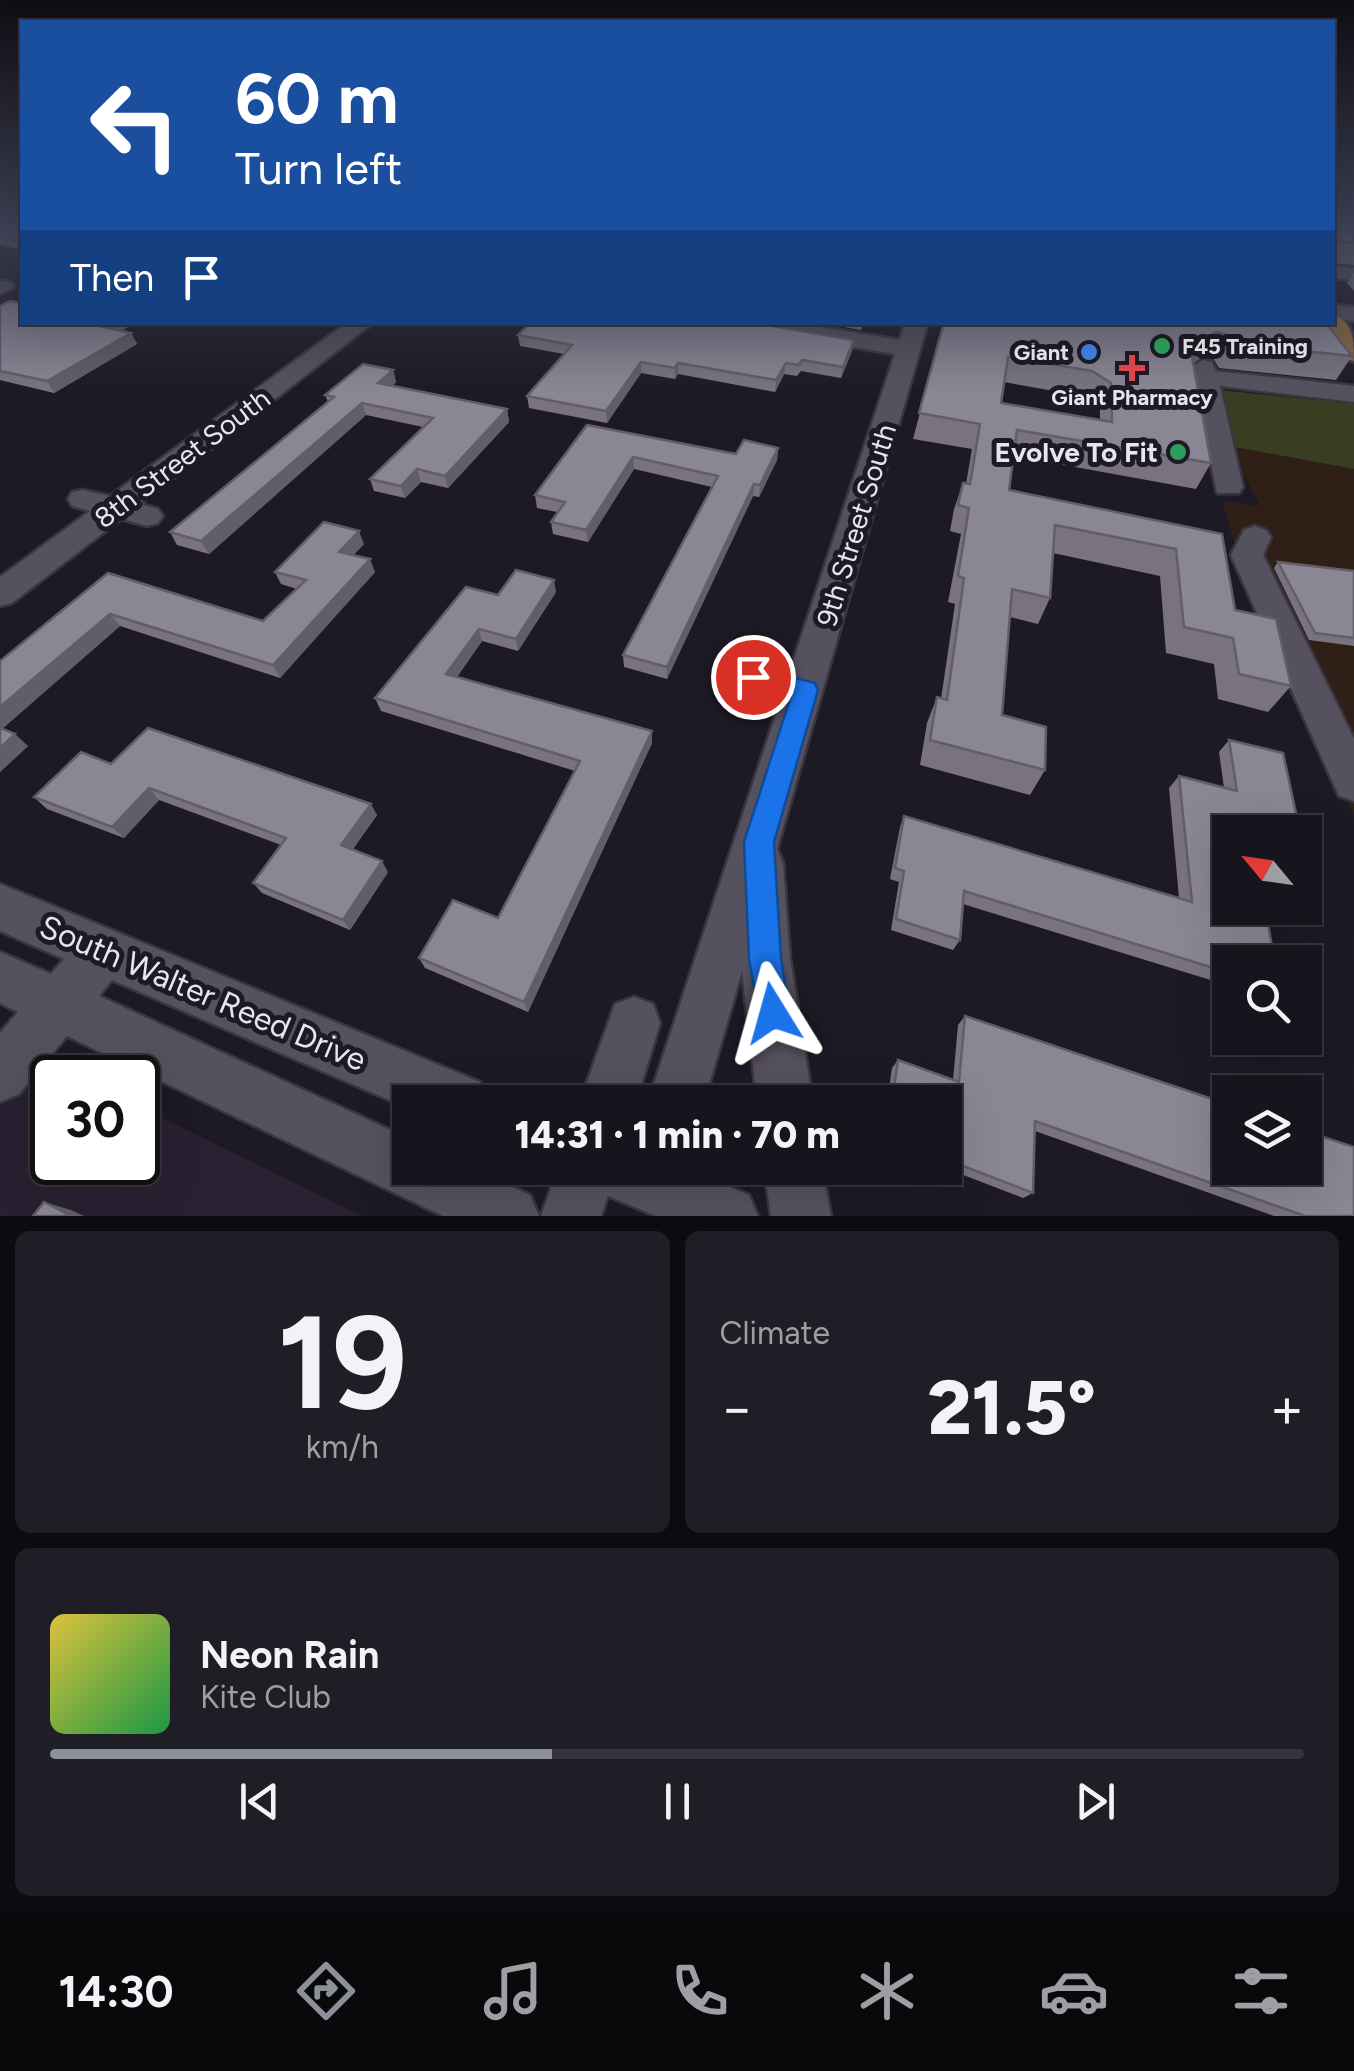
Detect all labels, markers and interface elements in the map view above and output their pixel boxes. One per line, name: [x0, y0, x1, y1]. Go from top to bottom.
text: 60 m: [235, 56, 399, 141]
icon: left: [70, 60, 200, 190]
text: Turn left: [235, 141, 402, 195]
icon: arrive: [174, 250, 229, 305]
text: Then: [70, 255, 154, 301]
place label: F45 Training: [1182, 333, 1308, 360]
marker: F45 Training: [1151, 335, 1173, 357]
place label: Giant: [1014, 339, 1069, 366]
marker: Giant: [1078, 341, 1100, 363]
marker: Giant Pharmacy: [1121, 357, 1143, 379]
street label: 8th Street South: [88, 381, 276, 535]
place label: Giant Pharmacy: [1051, 384, 1213, 411]
street label: 9th Street South: [809, 420, 903, 630]
place label: Evolve To Fit: [994, 435, 1158, 469]
marker: Evolve To Fit: [1167, 441, 1189, 463]
pin: [711, 635, 796, 720]
icon: arrive: [726, 650, 781, 705]
north arrow: [1212, 815, 1322, 925]
map controls: [1212, 815, 1322, 1185]
street label: South Walter Reed Drive: [34, 907, 372, 1079]
button: search: [1212, 945, 1322, 1055]
position arrow: [721, 961, 825, 1065]
speed limit sign: 30: [30, 1055, 160, 1185]
button: layers: [1212, 1075, 1322, 1185]
text: 14:31 · 1 min · 70 m: [514, 1112, 840, 1158]
text: 19: [277, 1285, 407, 1441]
text: Climate: [720, 1314, 830, 1352]
text: 21.5°: [927, 1363, 1096, 1453]
text: −: [720, 1375, 754, 1441]
text: +: [1270, 1375, 1304, 1441]
text: km/h: [306, 1428, 379, 1466]
text: Neon Rain: [200, 1632, 379, 1678]
text: Kite Club: [200, 1678, 331, 1716]
icon: previous: [232, 1774, 287, 1829]
icon: pause: [650, 1774, 705, 1829]
icon: next: [1068, 1774, 1123, 1829]
icon: directions: [291, 1956, 361, 2026]
icon: music: [478, 1956, 548, 2026]
icon: phone: [665, 1956, 735, 2026]
icon: climate: [852, 1956, 922, 2026]
icon: car: [1039, 1956, 1109, 2026]
icon: filters: [1226, 1956, 1296, 2026]
text: 14:30: [58, 1964, 174, 2018]

